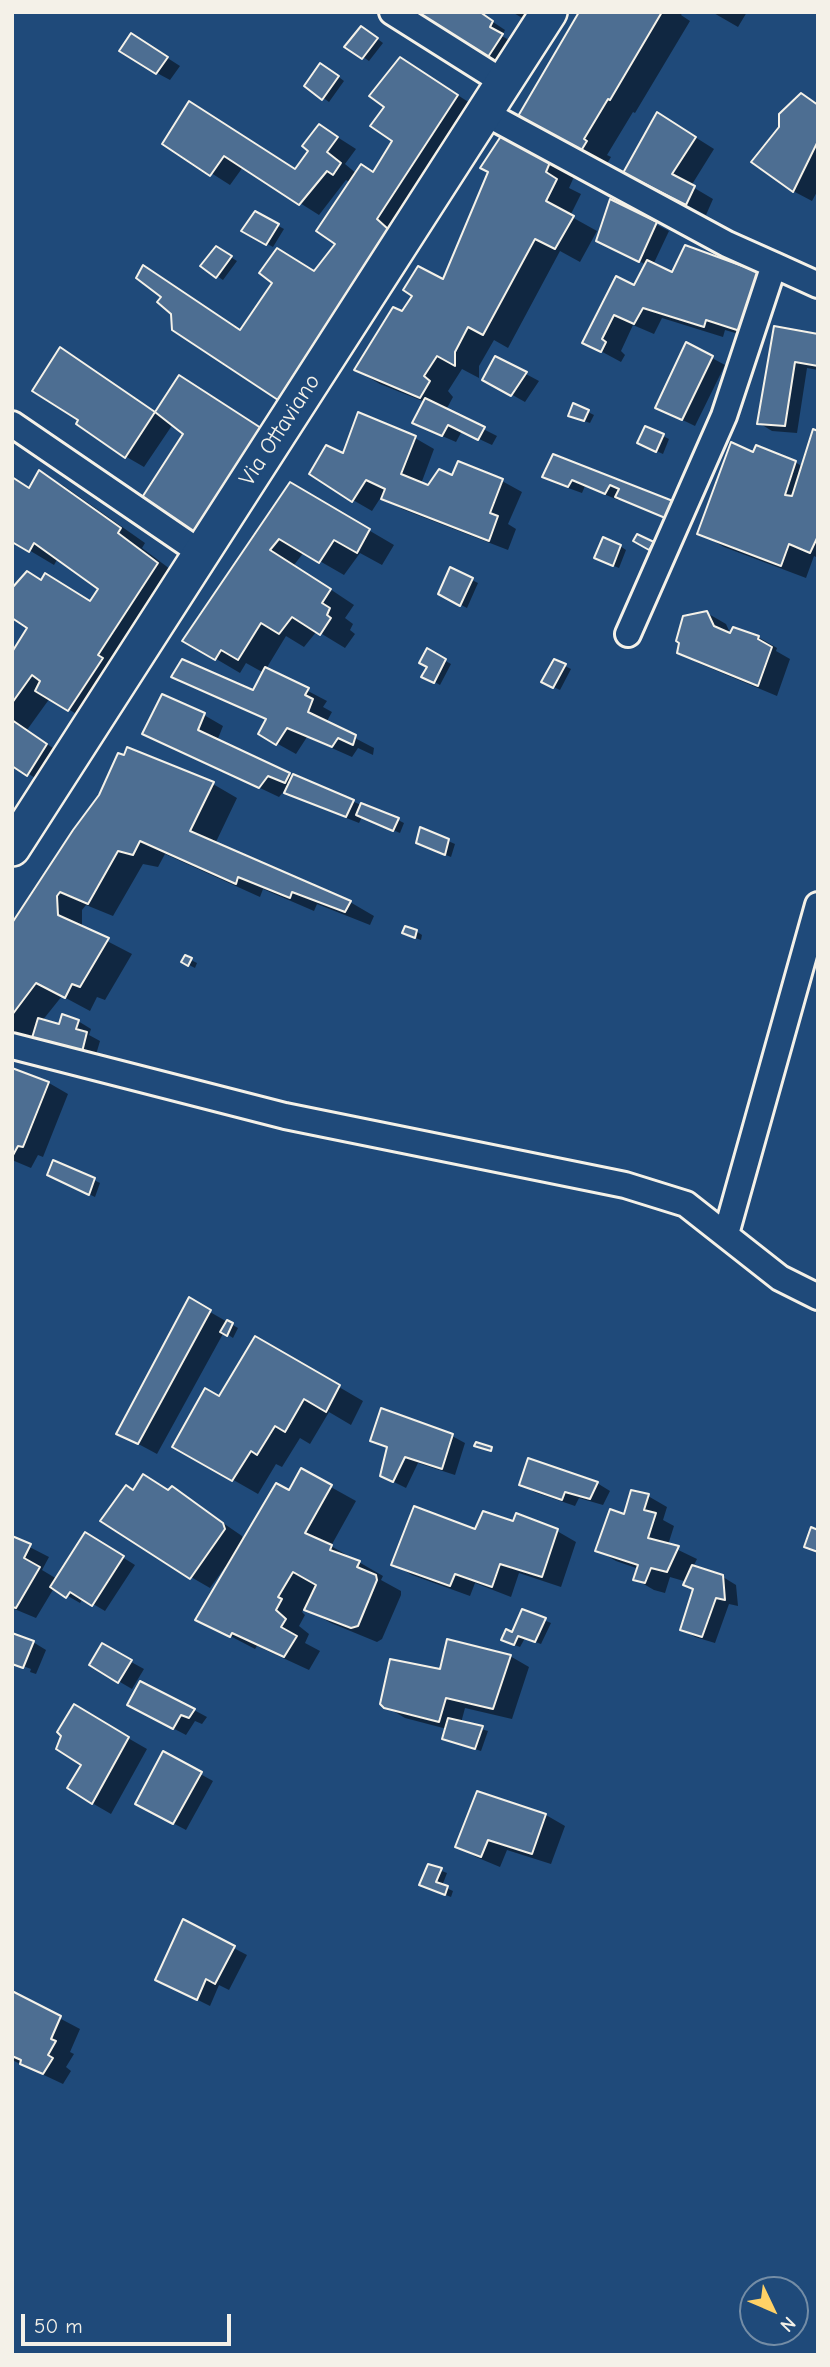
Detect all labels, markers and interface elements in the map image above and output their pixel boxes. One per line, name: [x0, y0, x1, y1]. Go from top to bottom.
street label: Via Ottaviano: [234, 369, 326, 491]
north arrow: [739, 2276, 809, 2346]
scale bar: [24, 2300, 234, 2344]
text: N: [775, 2312, 800, 2336]
text: 50 m: [34, 2314, 83, 2338]

